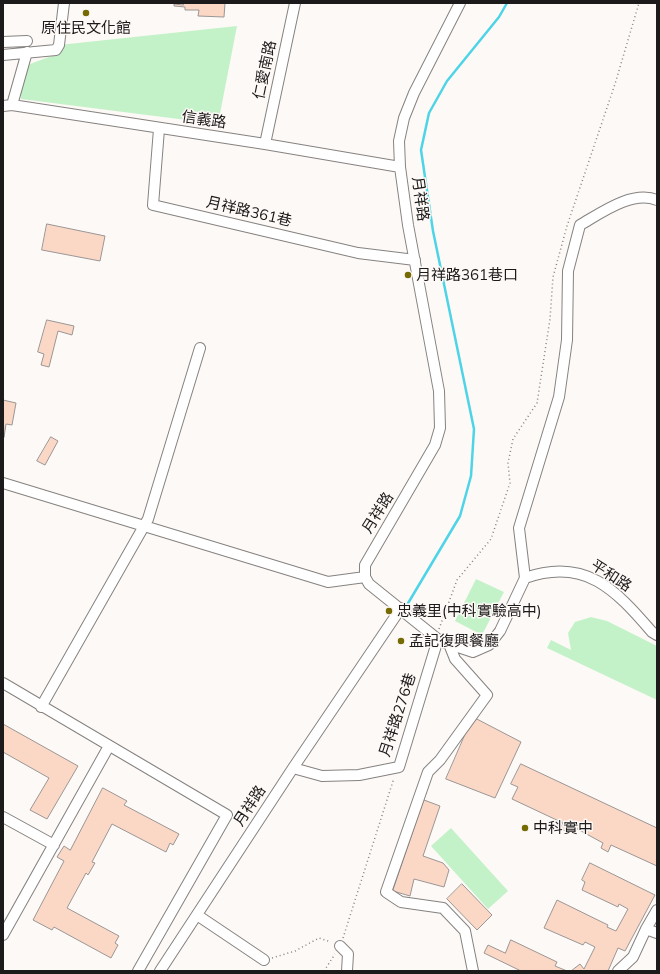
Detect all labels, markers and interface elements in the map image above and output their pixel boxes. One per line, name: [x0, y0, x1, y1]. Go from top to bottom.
marker: 原住民文化館: [81, 8, 91, 18]
place label: 原住民文化館: [41, 19, 131, 37]
street label: 仁愛南路: [250, 39, 280, 101]
street label: 信義路: [180, 108, 228, 132]
street label: 月祥路: [408, 175, 432, 223]
street label: 月祥路361巷: [205, 193, 293, 231]
place label: 月祥路361巷口: [416, 266, 518, 284]
marker: 月祥路361巷口: [403, 270, 413, 280]
street label: 月祥路: [358, 489, 398, 537]
street label: 平和路: [587, 556, 635, 596]
place label: 忠義里(中科實驗高中): [397, 602, 542, 620]
marker: 忠義里(中科實驗高中): [384, 606, 394, 616]
place label: 孟記復興餐廳: [409, 632, 499, 650]
marker: 孟記復興餐廳: [396, 636, 406, 646]
street label: 月祥路276巷: [376, 671, 420, 759]
street label: 月祥路: [230, 782, 270, 830]
place label: 中科實中: [533, 819, 593, 837]
marker: 中科實中: [520, 823, 530, 833]

